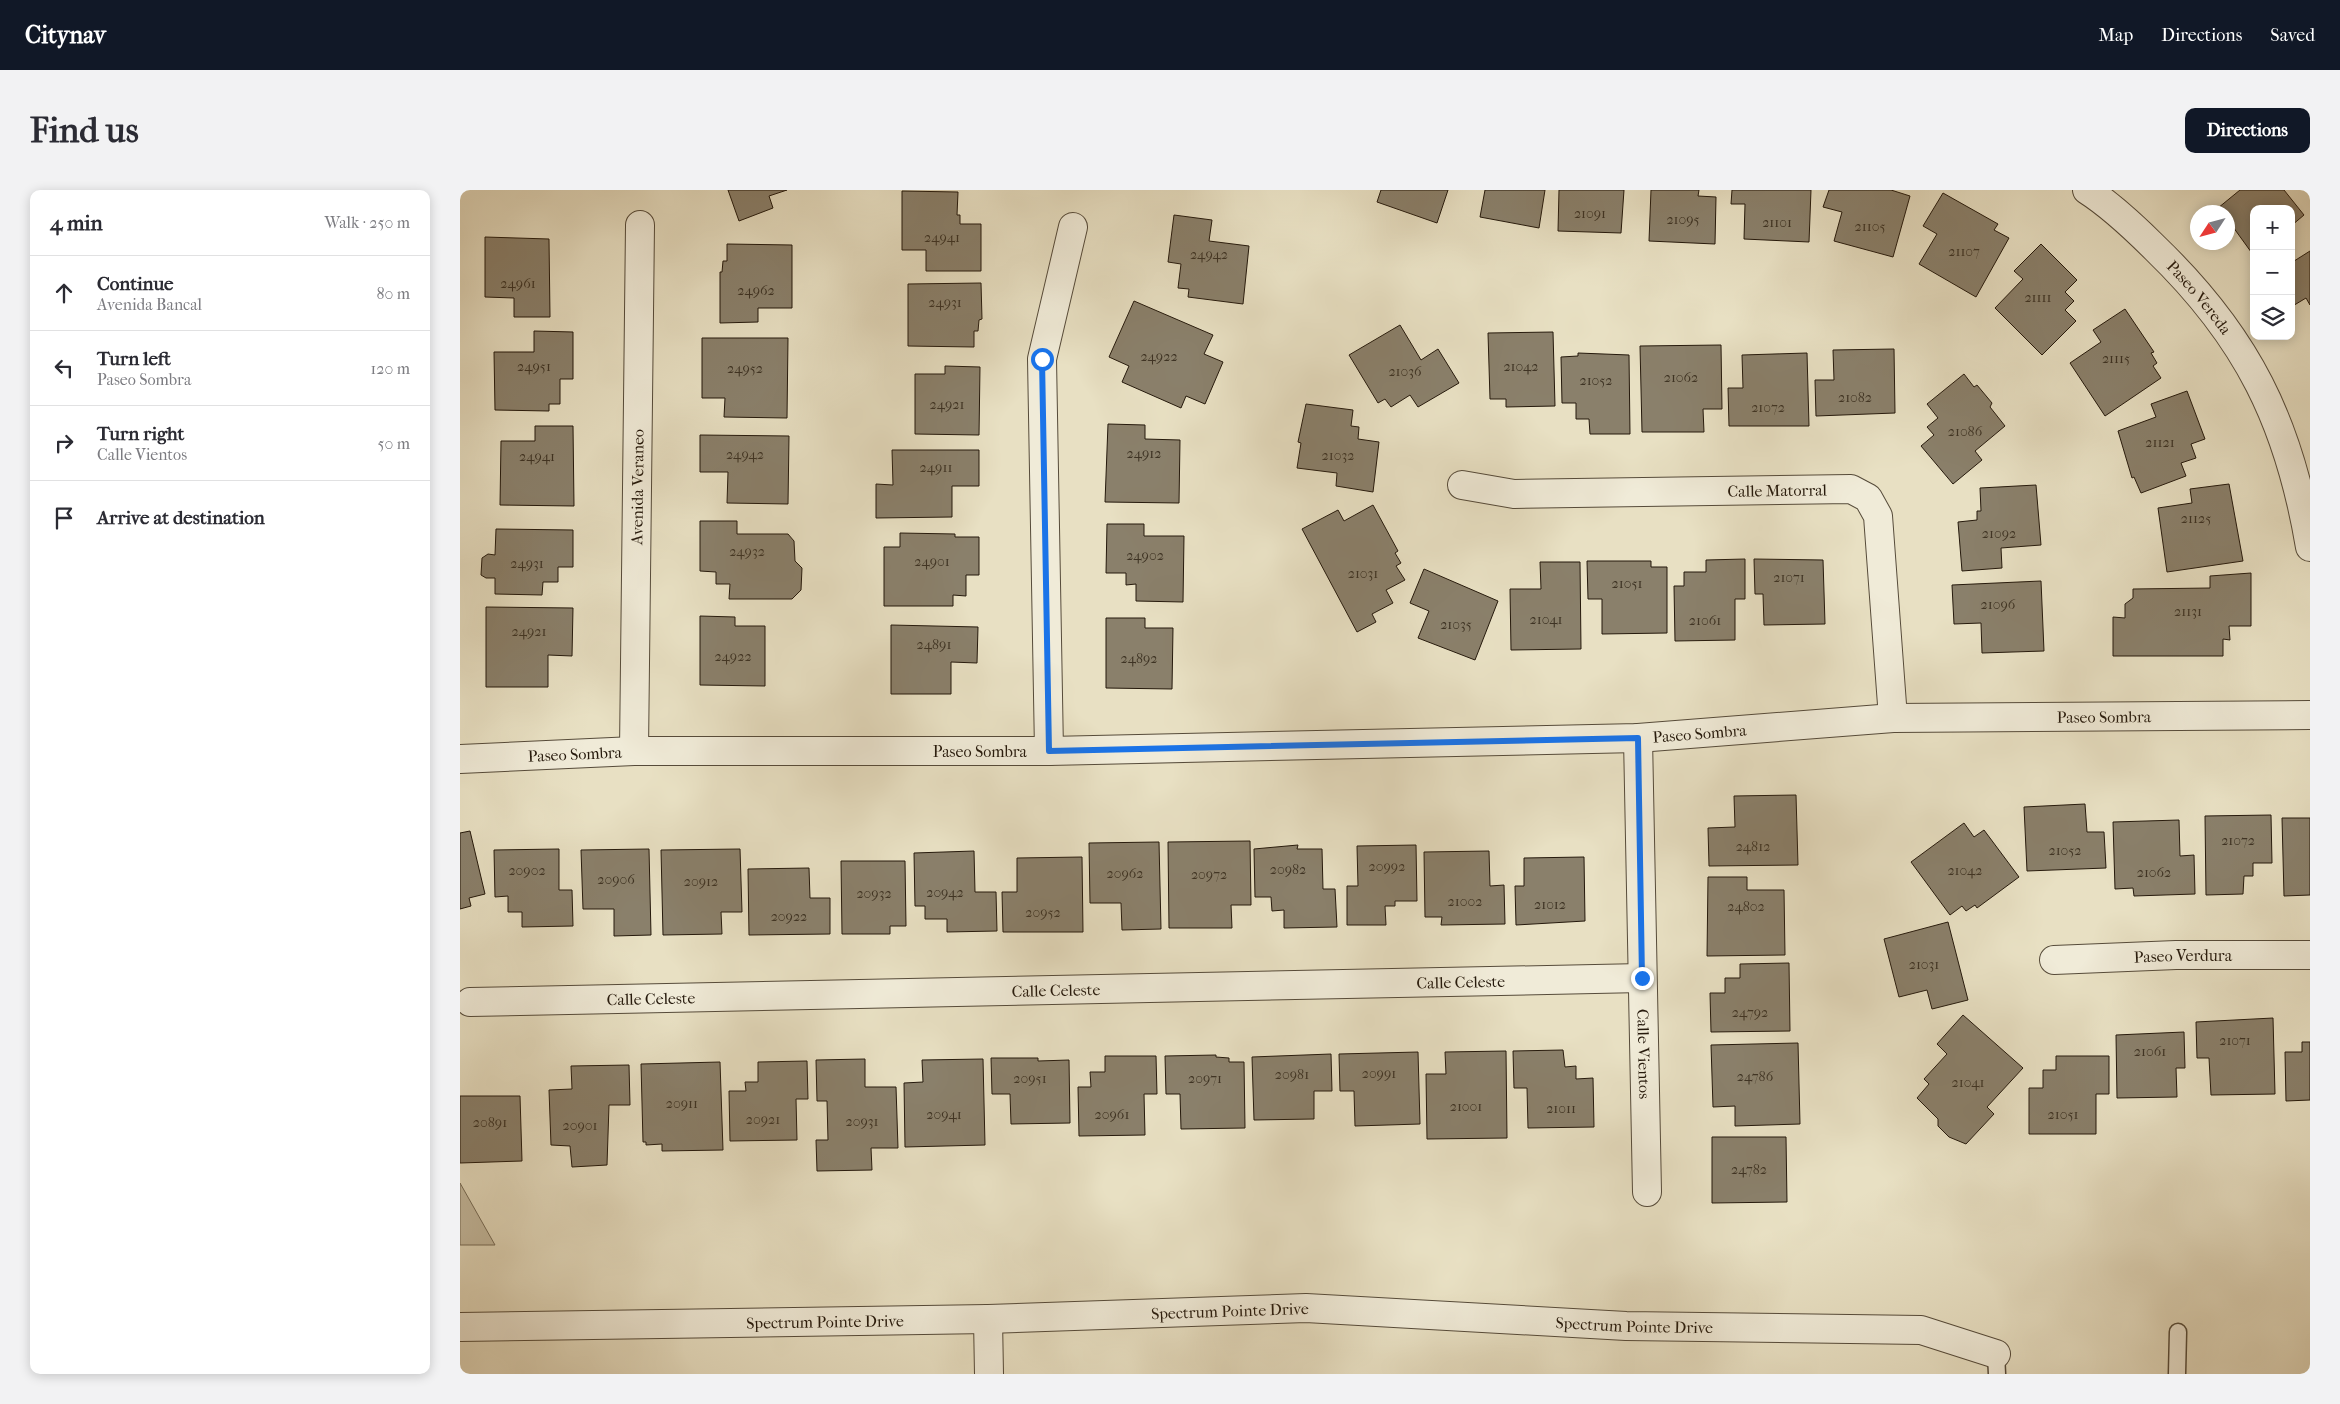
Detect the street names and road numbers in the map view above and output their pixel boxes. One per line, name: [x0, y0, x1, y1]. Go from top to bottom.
street label: Paseo Vereda: [2163, 256, 2236, 338]
street label: Avenida Veraneo: [627, 429, 647, 546]
street label: Calle Matorral: [1727, 480, 1828, 500]
street label: Paseo Sombra: [2057, 707, 2152, 726]
street label: Paseo Sombra: [1652, 720, 1748, 746]
street label: Paseo Sombra: [527, 742, 623, 765]
street label: Paseo Sombra: [933, 742, 1028, 761]
street label: Paseo Verdura: [2133, 946, 2233, 966]
street label: Calle Celeste: [1416, 971, 1505, 992]
street label: Calle Celeste: [1011, 980, 1100, 1000]
street label: Calle Celeste: [606, 988, 696, 1009]
street label: Calle Vientos: [1634, 1009, 1655, 1099]
street label: Spectrum Pointe Drive: [1151, 1298, 1309, 1323]
street label: Spectrum Pointe Drive: [746, 1311, 904, 1332]
street label: Spectrum Pointe Drive: [1555, 1313, 1713, 1337]

